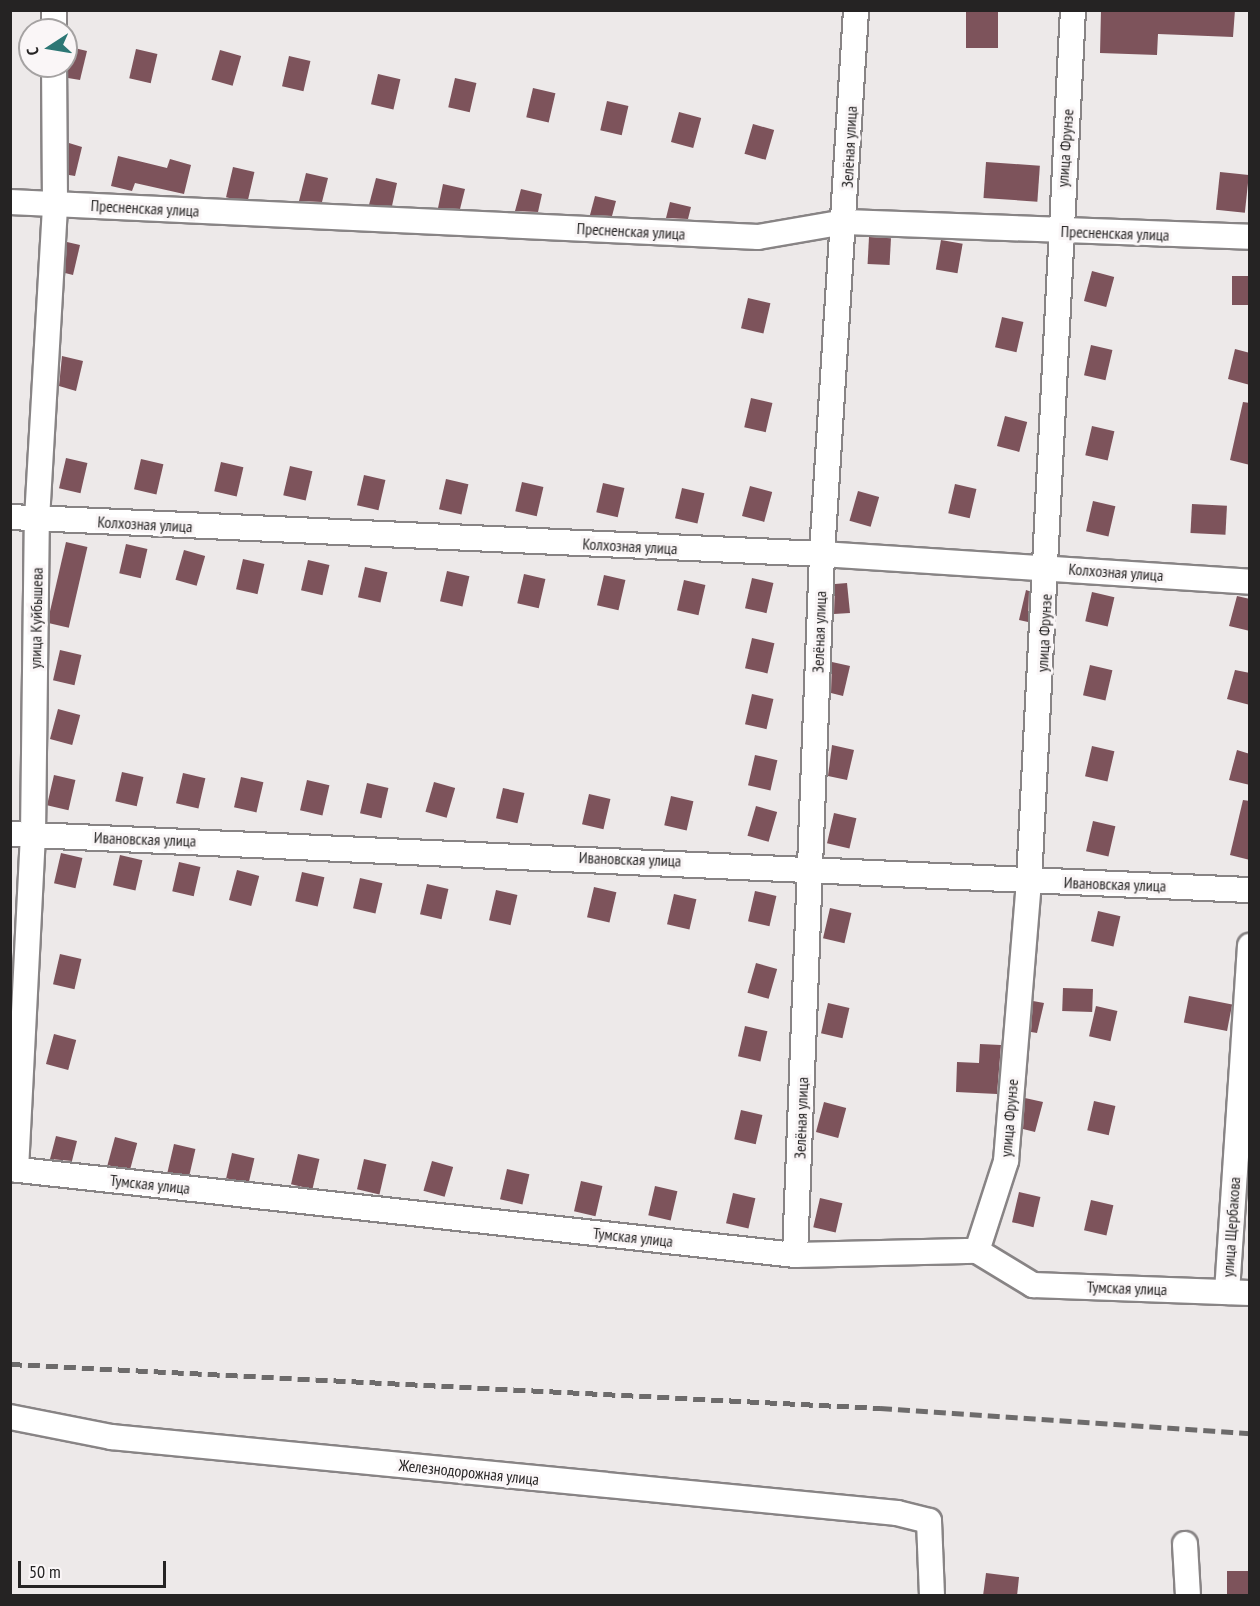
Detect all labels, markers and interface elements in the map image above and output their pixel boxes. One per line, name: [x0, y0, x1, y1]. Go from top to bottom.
north arrow: [18, 18, 78, 78]
text: С: [22, 46, 43, 57]
street label: Зелёная улица: [837, 105, 861, 189]
street label: улица Фрунзе: [1053, 108, 1077, 188]
street label: Пресненская улица: [90, 196, 200, 220]
street label: Пресненская улица: [576, 219, 686, 243]
street label: Пресненская улица: [1060, 222, 1170, 244]
street label: Колхозная улица: [97, 512, 193, 536]
street label: Колхозная улица: [582, 534, 678, 558]
street label: Колхозная улица: [1068, 559, 1164, 585]
street label: улица Куйбышева: [26, 567, 46, 669]
street label: Зелёная улица: [808, 591, 830, 673]
street label: улица Фрунзе: [1032, 593, 1056, 673]
street label: Ивановская улица: [93, 828, 197, 850]
street label: Ивановская улица: [578, 848, 682, 870]
street label: Ивановская улица: [1063, 873, 1167, 895]
street label: Зелёная улица: [790, 1077, 812, 1159]
street label: улица Фрунзе: [996, 1078, 1022, 1158]
street label: Тумская улица: [109, 1170, 191, 1198]
street label: улица Щербакова: [1218, 1176, 1244, 1278]
street label: Тумская улица: [592, 1223, 674, 1251]
street label: Тумская улица: [1086, 1277, 1168, 1299]
street label: Железнодорожная улица: [398, 1455, 540, 1489]
scale bar: [21, 1549, 170, 1587]
text: 50 m: [29, 1560, 61, 1583]

